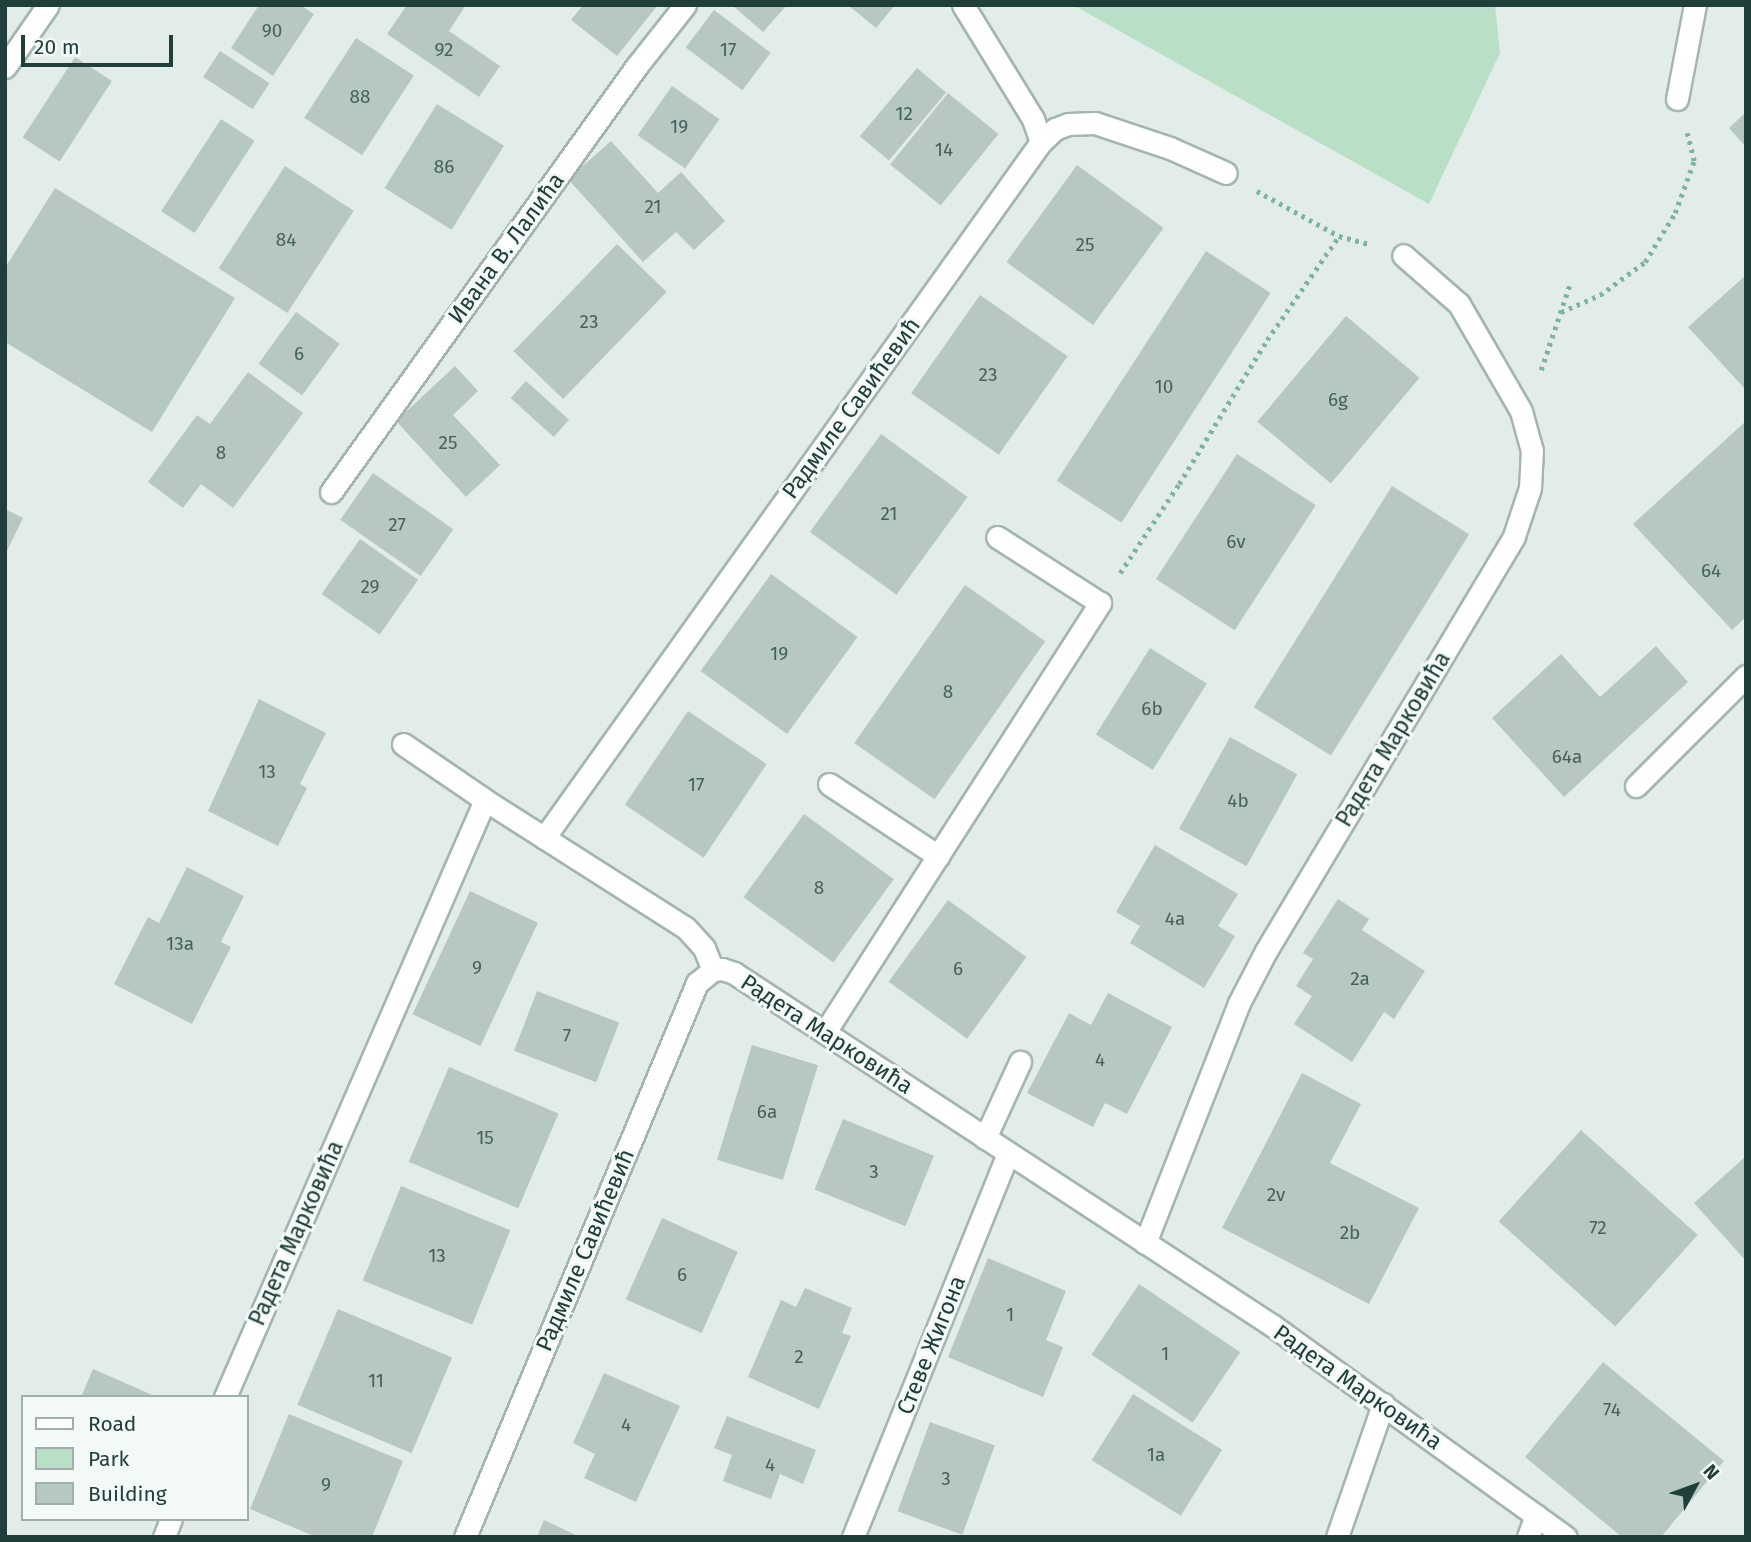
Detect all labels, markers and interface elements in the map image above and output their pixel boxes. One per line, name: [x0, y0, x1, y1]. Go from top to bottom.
house number: 90: [262, 20, 282, 42]
scale bar: [24, 21, 177, 65]
text: 20 m: [34, 34, 80, 60]
house number: 92: [435, 39, 453, 61]
house number: 17: [720, 39, 736, 61]
house number: 88: [350, 86, 370, 108]
house number: 12: [895, 103, 913, 125]
house number: 19: [670, 116, 688, 138]
house number: 14: [935, 139, 953, 161]
house number: 86: [434, 156, 454, 178]
street label: Ивана В. Лалића: [442, 167, 570, 329]
house number: 21: [644, 196, 662, 218]
house number: 84: [276, 229, 296, 251]
house number: 25: [1076, 234, 1094, 256]
house number: 23: [580, 311, 598, 333]
street label: Радмиле Савићевић: [776, 312, 926, 504]
house number: 6: [294, 343, 304, 365]
house number: 23: [979, 364, 997, 386]
house number: 10: [1155, 376, 1173, 398]
house number: 6g: [1328, 389, 1348, 411]
house number: 25: [439, 432, 457, 454]
house number: 8: [216, 442, 226, 464]
house number: 21: [880, 503, 898, 525]
house number: 27: [388, 514, 406, 536]
house number: 6v: [1226, 531, 1246, 553]
house number: 64: [1701, 560, 1721, 582]
house number: 29: [360, 576, 380, 598]
house number: 19: [770, 643, 788, 665]
street label: Радета Марковића: [1330, 646, 1456, 832]
house number: 8: [943, 681, 953, 703]
house number: 6b: [1141, 698, 1163, 720]
house number: 64a: [1552, 746, 1582, 768]
house number: 13: [258, 761, 276, 783]
house number: 17: [688, 774, 704, 796]
house number: 4b: [1227, 790, 1249, 812]
house number: 8: [814, 877, 824, 899]
house number: 4a: [1165, 908, 1185, 930]
house number: 13a: [166, 933, 194, 955]
house number: 9: [472, 957, 482, 979]
house number: 6: [953, 958, 963, 980]
street label: Радета Марковића: [736, 968, 918, 1100]
house number: 2a: [1350, 968, 1370, 990]
house number: 7: [563, 1025, 571, 1047]
house number: 4: [1095, 1049, 1105, 1071]
house number: 6a: [757, 1101, 777, 1123]
house number: 15: [476, 1127, 494, 1149]
street label: Радета Марковића: [243, 1136, 349, 1330]
street label: Радмиле Савићевић: [530, 1145, 640, 1355]
house number: 3: [869, 1161, 879, 1183]
house number: 2v: [1267, 1184, 1285, 1206]
house number: 72: [1589, 1217, 1607, 1239]
house number: 2b: [1340, 1222, 1360, 1244]
house number: 13: [428, 1245, 446, 1267]
house number: 6: [677, 1264, 687, 1286]
street label: Стеве Жигона: [891, 1272, 971, 1418]
house number: 1: [1006, 1304, 1014, 1326]
street label: Радета Марковића: [1268, 1318, 1448, 1456]
house number: 1: [1161, 1343, 1169, 1365]
house number: 2: [794, 1346, 804, 1368]
house number: 11: [368, 1370, 384, 1392]
legend: [21, 1395, 248, 1521]
house number: 74: [1603, 1399, 1621, 1421]
text: Road: [88, 1411, 136, 1437]
house number: 4: [621, 1414, 631, 1436]
house number: 1a: [1147, 1444, 1165, 1466]
text: Park: [88, 1446, 129, 1472]
north arrow: [1660, 1451, 1730, 1521]
house number: 4: [765, 1454, 775, 1476]
text: N: [1698, 1460, 1724, 1484]
house number: 3: [941, 1468, 951, 1490]
house number: 9: [321, 1474, 331, 1496]
text: Building: [88, 1481, 167, 1507]

